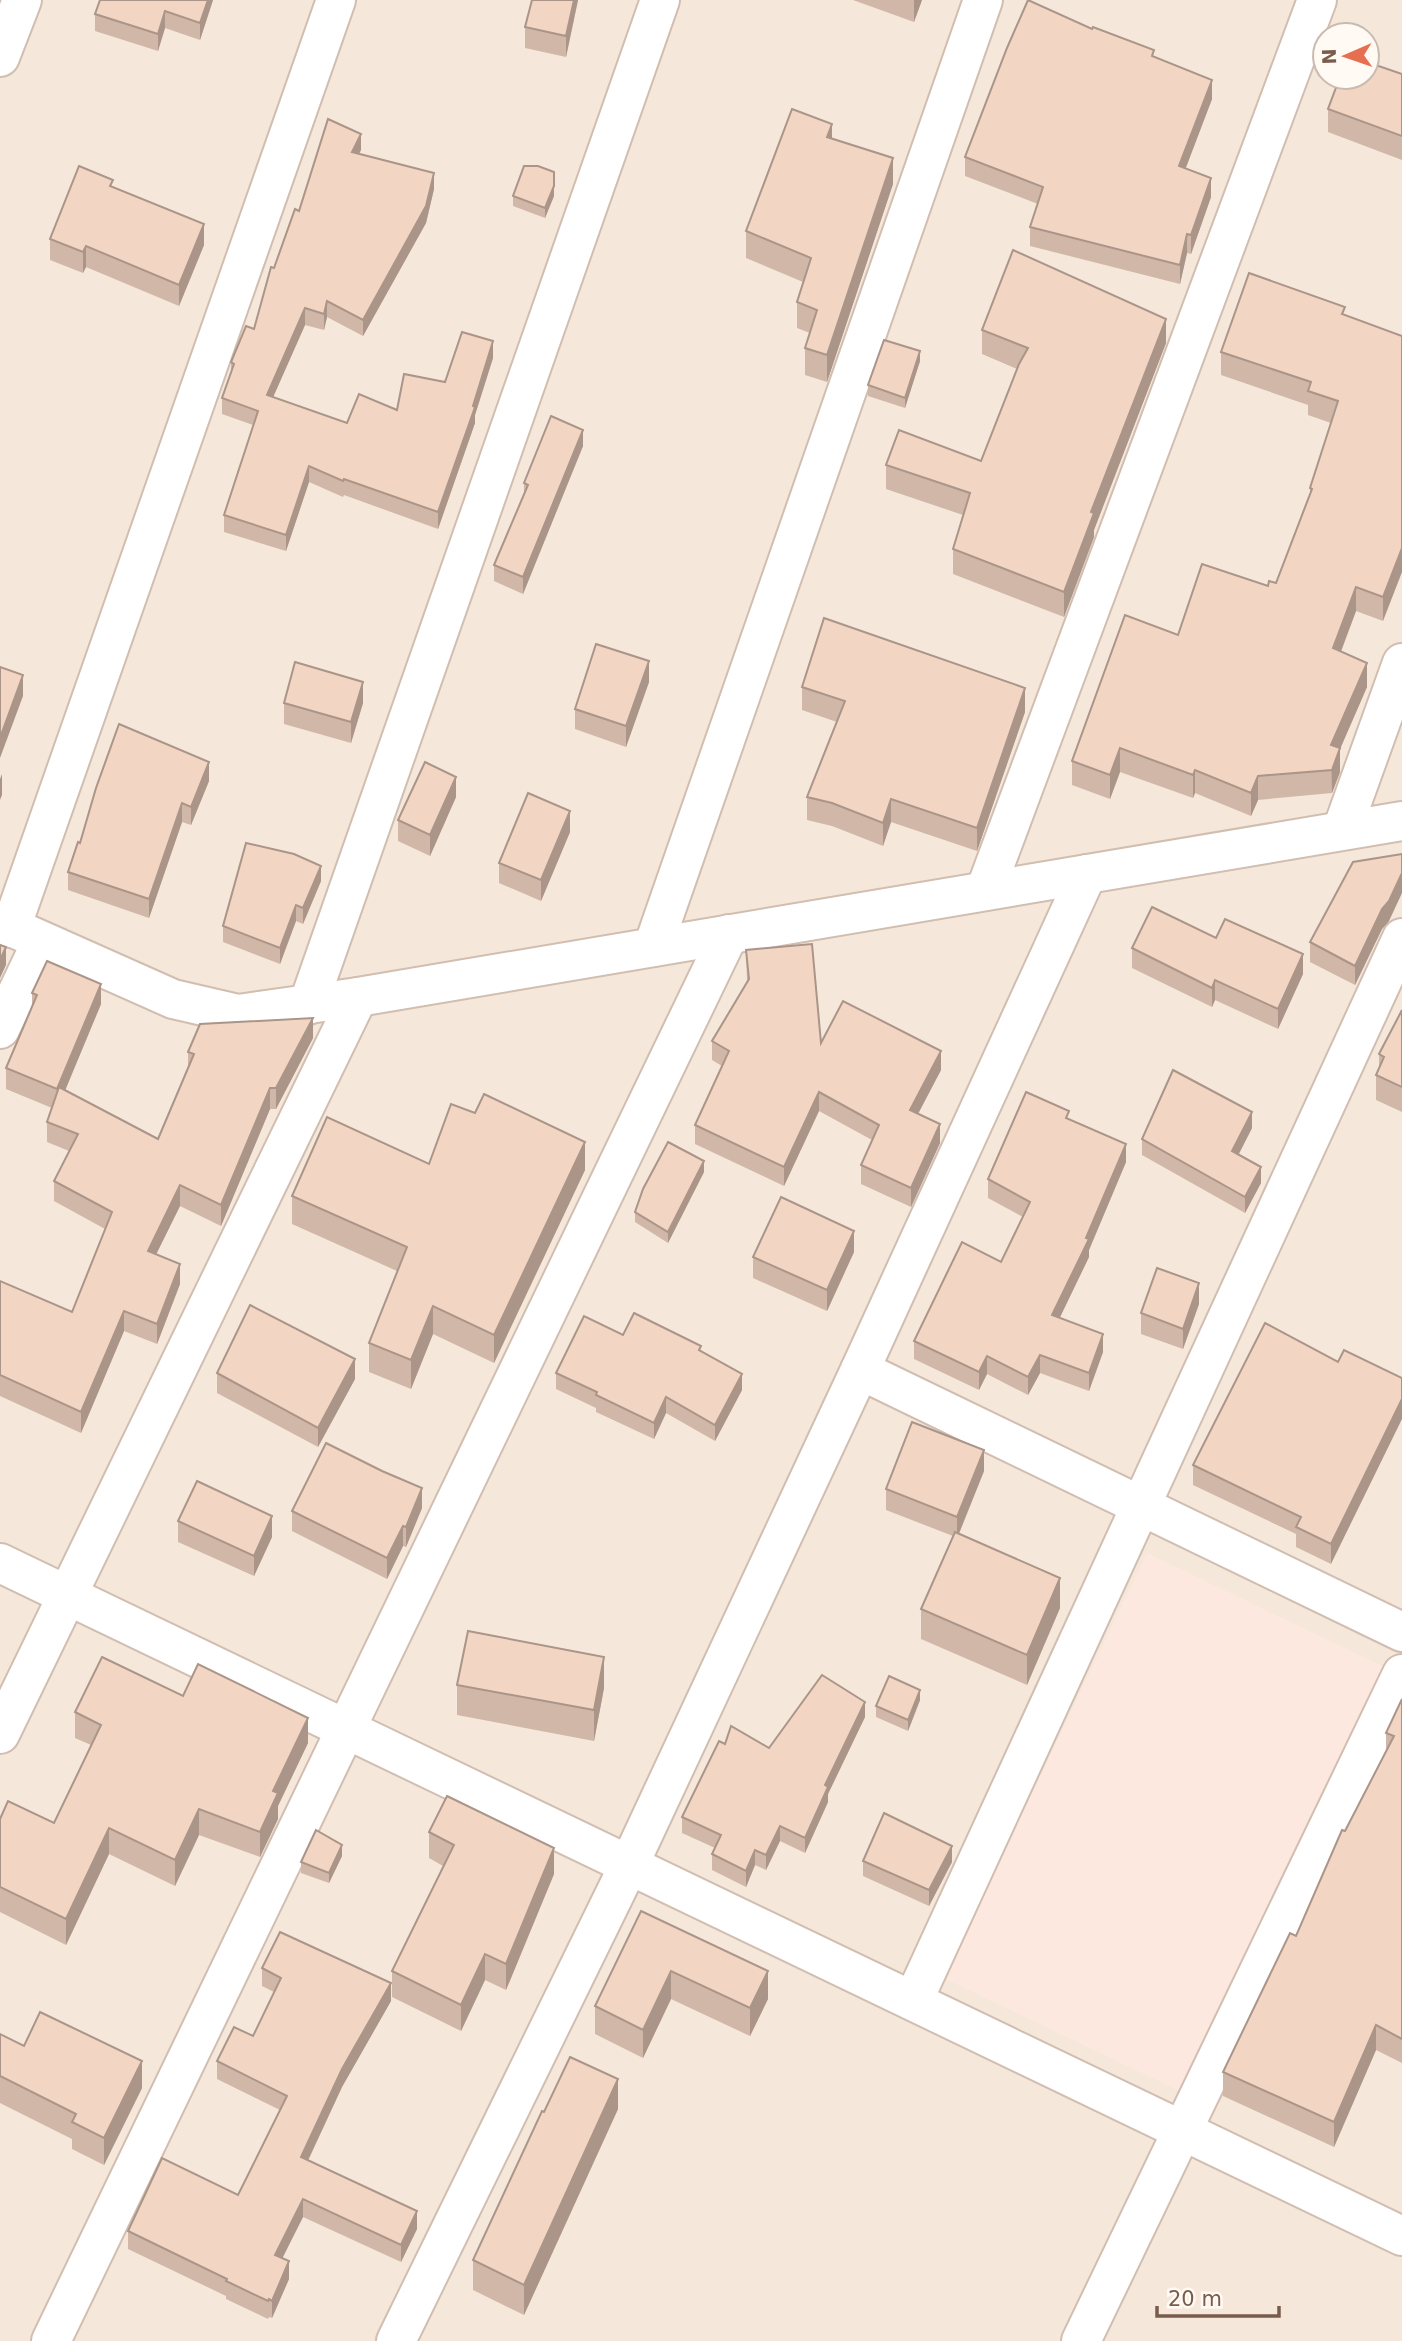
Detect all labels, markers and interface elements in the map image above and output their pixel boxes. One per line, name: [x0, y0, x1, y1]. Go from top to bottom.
north arrow: [1311, 21, 1381, 91]
text: N: [1318, 48, 1340, 65]
scale bar: [1157, 2274, 1280, 2318]
text: 20 m: [1168, 2287, 1222, 2311]

